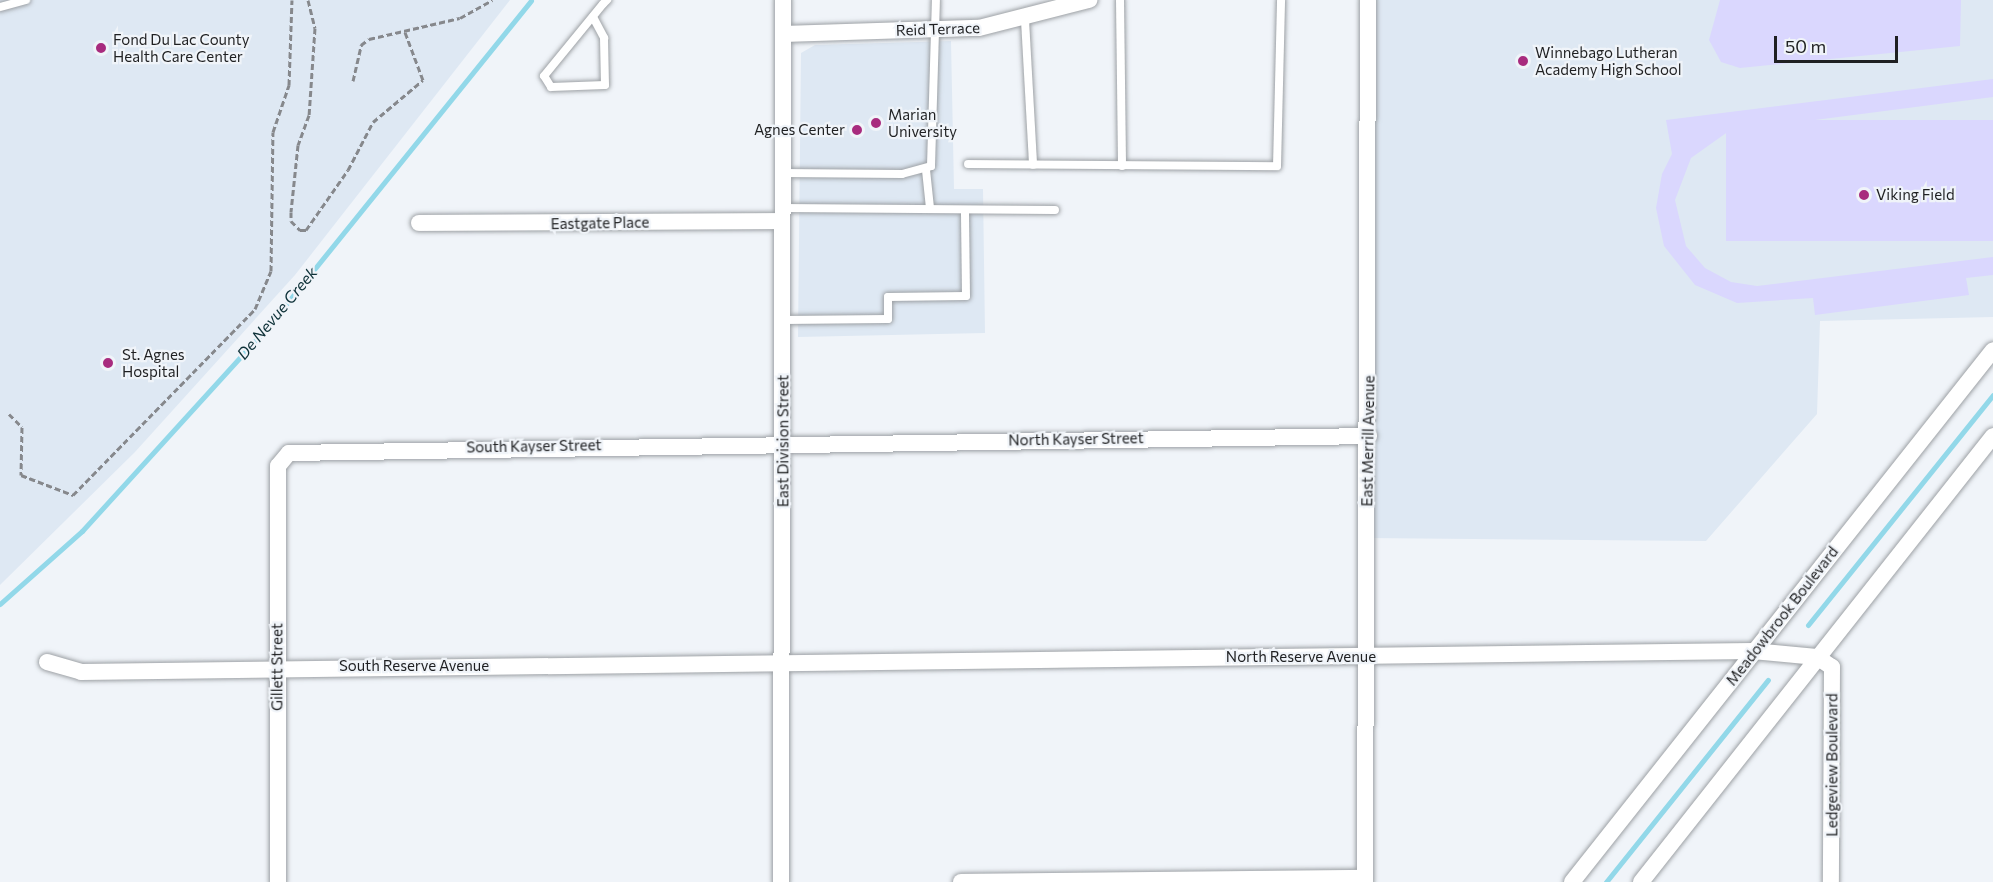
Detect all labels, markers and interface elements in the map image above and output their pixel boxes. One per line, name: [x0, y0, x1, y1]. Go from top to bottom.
street label: Reid Terrace: [896, 19, 980, 39]
scale bar: [1777, 24, 1902, 62]
place label: Fond Du Lac County Health Care Center: [113, 30, 250, 65]
text: 50 m: [1785, 35, 1826, 57]
marker: Fond Du Lac County Health Care Center: [94, 41, 108, 55]
place label: Winnebago Lutheran Academy High School: [1535, 43, 1682, 78]
marker: Winnebago Lutheran Academy High School: [1516, 54, 1530, 68]
place label: Marian University: [888, 105, 957, 140]
marker: Marian University: [869, 116, 883, 130]
place label: Agnes Center: [754, 121, 845, 139]
marker: Agnes Center: [850, 123, 864, 137]
place label: Viking Field: [1876, 186, 1955, 204]
marker: Viking Field: [1857, 188, 1871, 202]
street label: Eastgate Place: [550, 213, 650, 233]
water label: De Nevue Creek: [233, 263, 321, 363]
place label: St. Agnes Hospital: [122, 345, 185, 380]
marker: St. Agnes Hospital: [99, 354, 117, 372]
street label: East Division Street: [774, 375, 792, 507]
street label: East Merrill Avenue: [1358, 375, 1378, 507]
street label: North Kayser Street: [1008, 429, 1144, 449]
street label: South Kayser Street: [466, 436, 602, 456]
street label: Meadowbrook Boulevard: [1722, 543, 1842, 689]
street label: Gillett Street: [268, 623, 286, 711]
street label: North Reserve Avenue: [1226, 648, 1376, 666]
street label: South Reserve Avenue: [339, 657, 489, 675]
street label: Ledgeview Boulevard: [1823, 693, 1841, 837]

